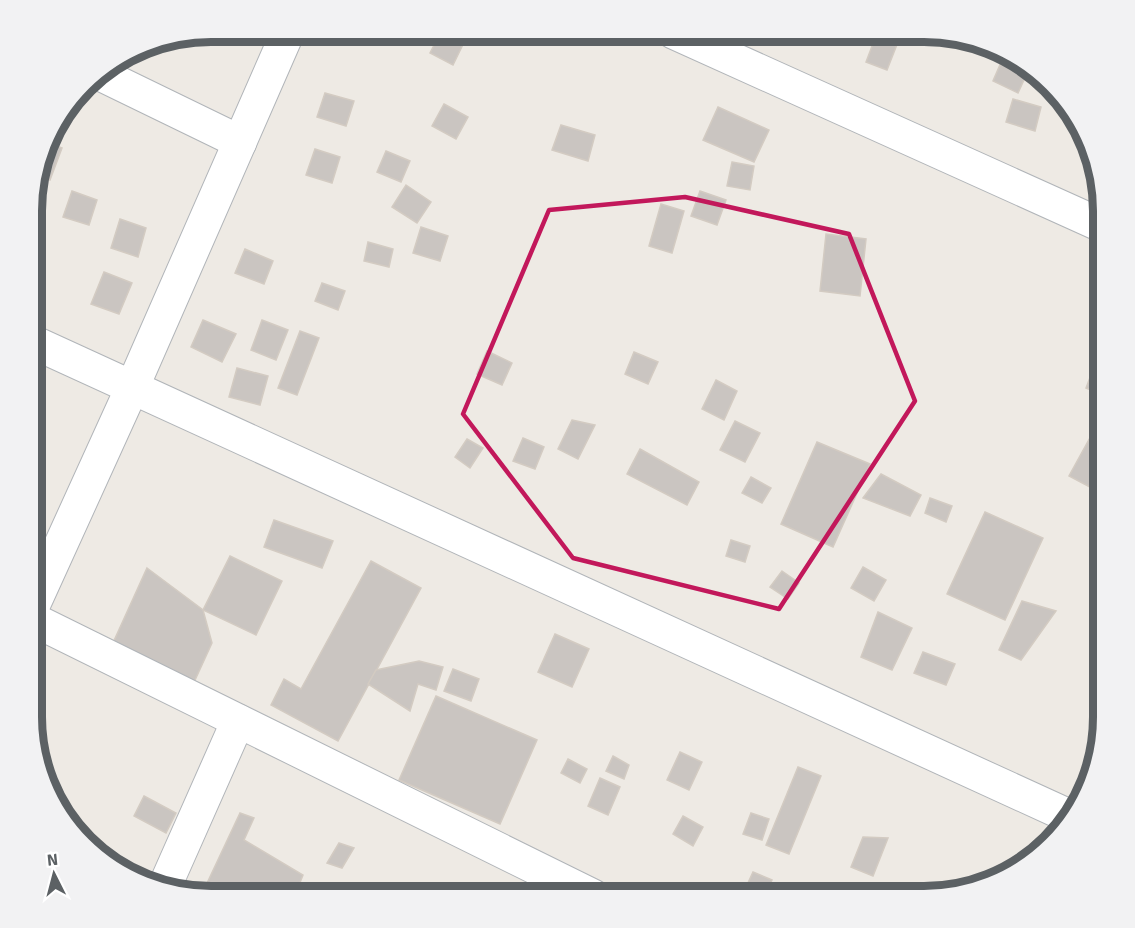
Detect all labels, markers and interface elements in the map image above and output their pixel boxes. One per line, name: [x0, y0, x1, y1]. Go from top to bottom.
north arrow: [24, 844, 84, 904]
text: N: [46, 850, 59, 871]

